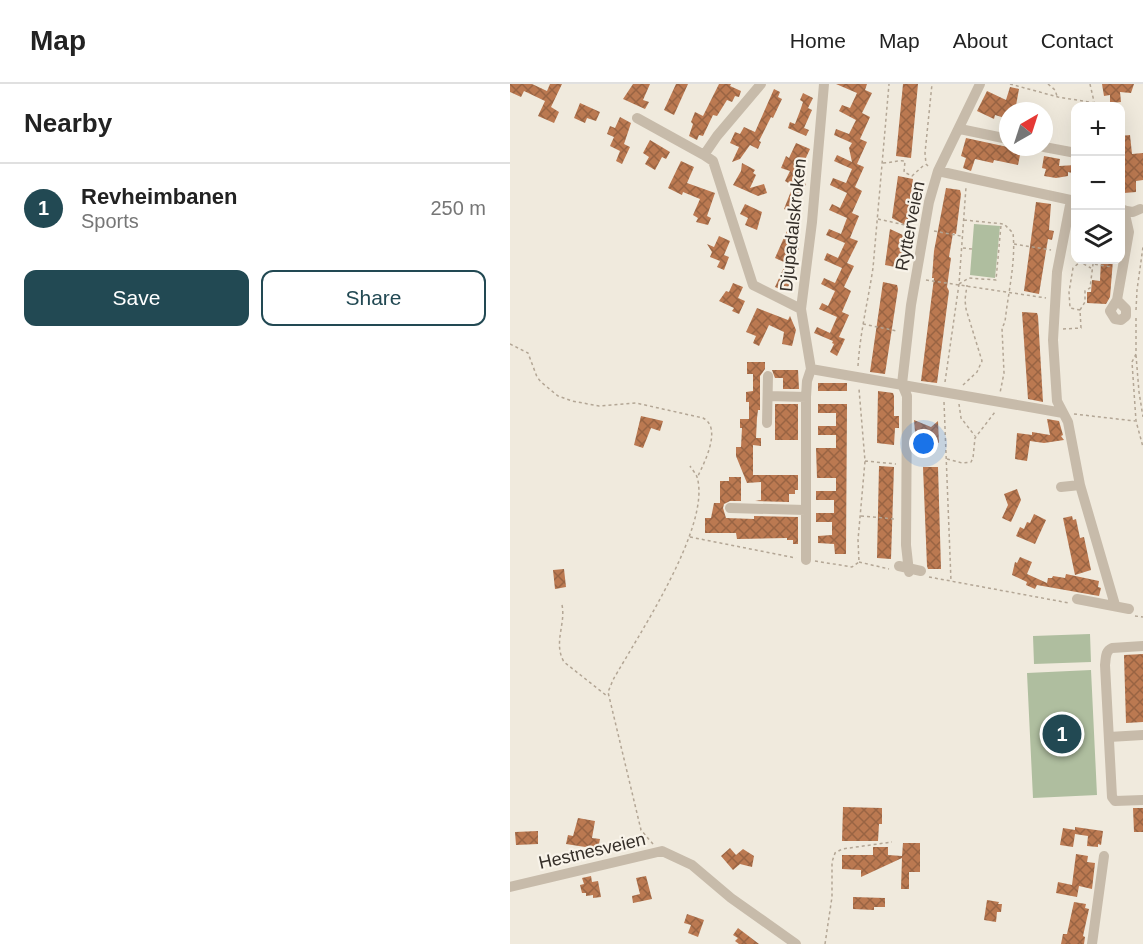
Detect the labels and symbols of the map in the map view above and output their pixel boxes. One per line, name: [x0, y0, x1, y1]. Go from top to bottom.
north arrow: [999, 102, 1053, 156]
street label: Djupadalskroken: [776, 157, 810, 293]
street label: Rytterveien: [891, 179, 929, 273]
your location: [909, 429, 938, 458]
pin: 1: [1042, 712, 1082, 756]
street label: Hestnesveien: [537, 829, 647, 873]

